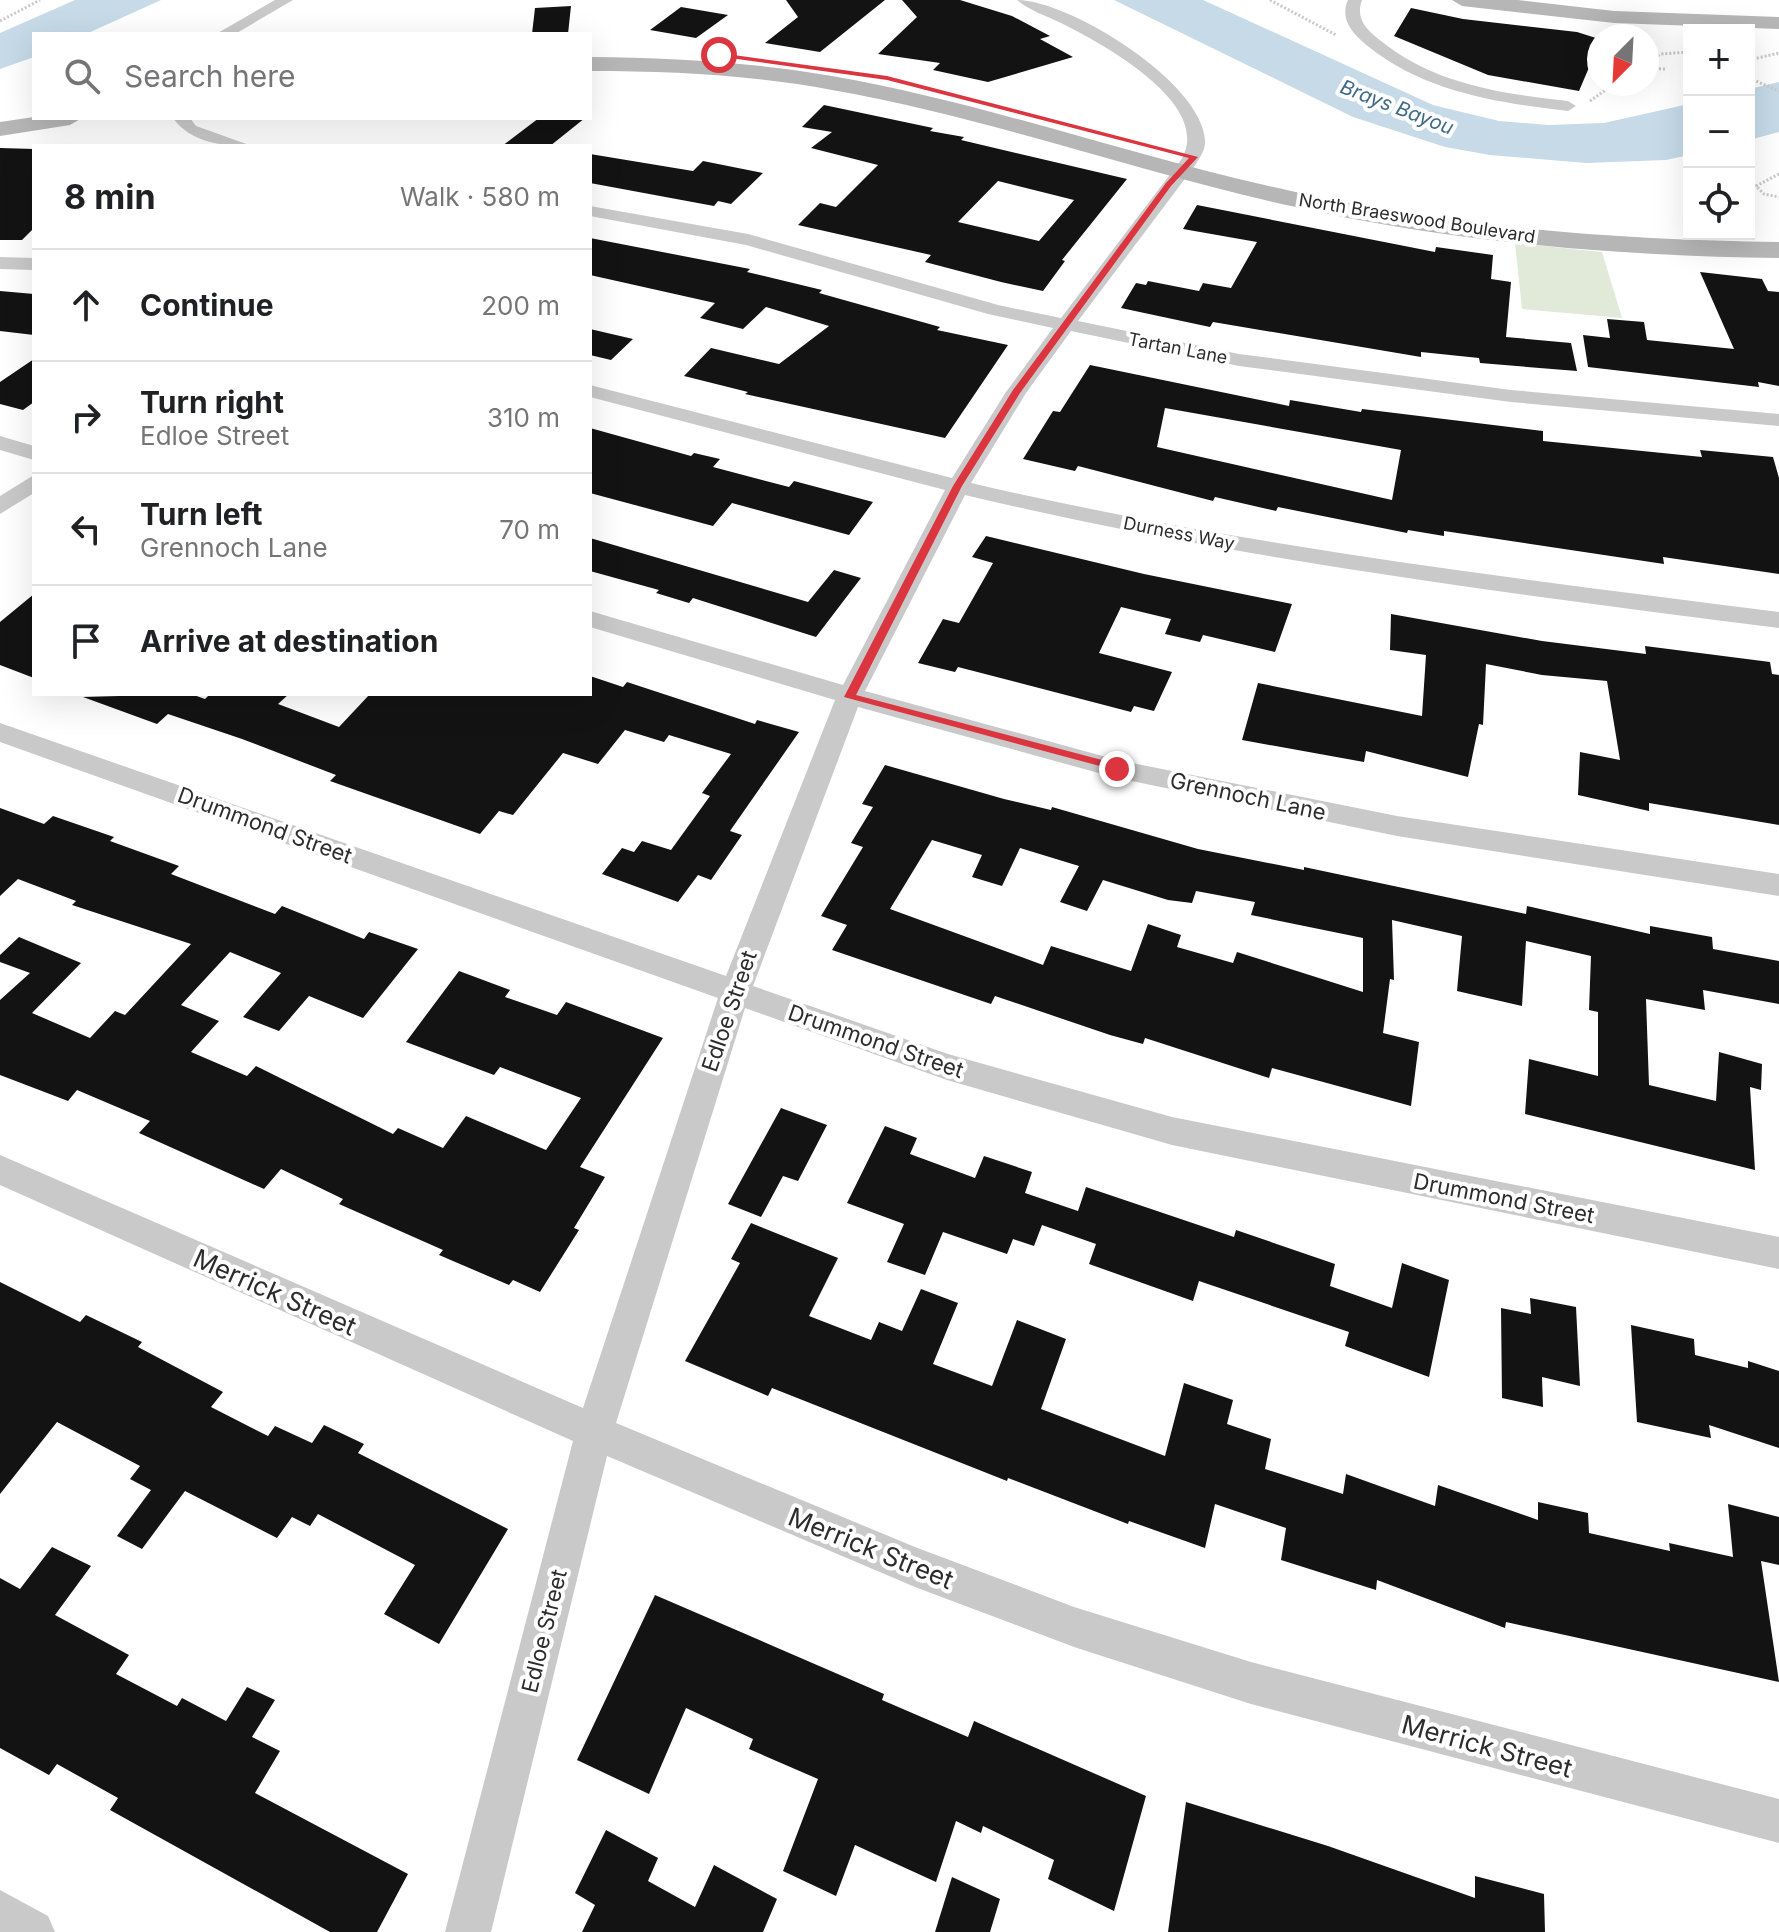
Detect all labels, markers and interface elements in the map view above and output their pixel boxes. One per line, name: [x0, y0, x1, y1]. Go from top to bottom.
north arrow: [1587, 24, 1659, 96]
map controls: [1683, 24, 1755, 240]
button: +: [1683, 24, 1755, 96]
search box: [32, 32, 592, 120]
route start: [701, 37, 737, 73]
icon: search: [60, 54, 104, 98]
text: Search here: [124, 58, 296, 94]
water label: Brays Bayou: [1337, 74, 1457, 140]
button: −: [1683, 96, 1755, 168]
button: locate: [1683, 168, 1755, 240]
text: 8 min: [64, 176, 156, 217]
text: Walk · 580 m: [400, 181, 560, 212]
street label: North Braeswood Boulevard: [1297, 189, 1537, 247]
icon: ahead: [64, 283, 108, 327]
text: Continue: [140, 287, 274, 323]
text: 200 m: [481, 290, 560, 321]
street label: Tartan Lane: [1127, 328, 1229, 368]
text: Turn right: [140, 384, 284, 420]
icon: right: [64, 395, 108, 439]
text: 310 m: [487, 402, 560, 433]
text: Edloe Street: [140, 420, 289, 451]
text: Turn left: [140, 496, 262, 532]
icon: left: [64, 507, 108, 551]
street label: Durness Way: [1122, 512, 1236, 554]
text: 70 m: [499, 514, 560, 545]
text: Grennoch Lane: [140, 532, 328, 563]
icon: arrive: [64, 619, 108, 663]
text: Arrive at destination: [140, 623, 438, 659]
route end: [1099, 751, 1135, 787]
street label: Grennoch Lane: [1168, 767, 1328, 825]
street label: Drummond Street: [174, 781, 356, 869]
street label: Edloe Street: [696, 947, 762, 1075]
street label: Drummond Street: [785, 999, 967, 1083]
street label: Drummond Street: [1411, 1168, 1597, 1228]
street label: Merrick Street: [189, 1242, 361, 1342]
street label: Merrick Street: [784, 1501, 958, 1595]
street label: Edloe Street: [516, 1567, 572, 1695]
street label: Merrick Street: [1398, 1708, 1576, 1784]

